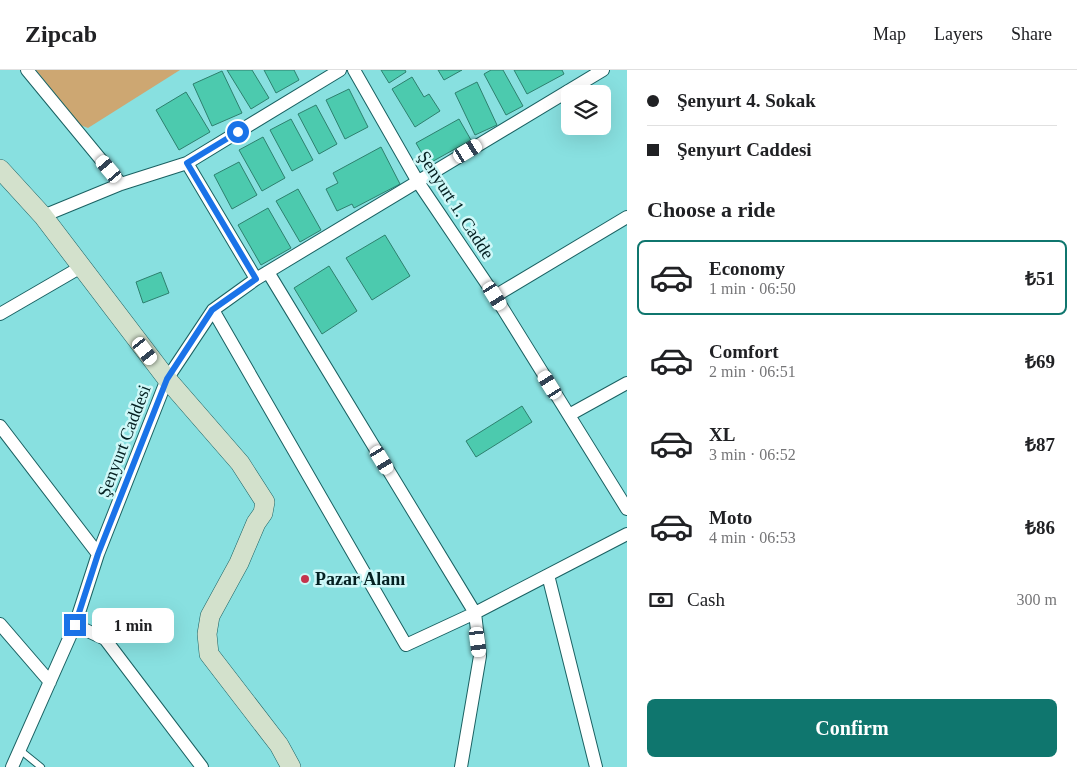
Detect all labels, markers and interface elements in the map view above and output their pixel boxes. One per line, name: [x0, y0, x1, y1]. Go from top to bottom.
text: Zipcab: [25, 21, 97, 47]
text: Map: [873, 24, 906, 44]
text: Layers: [934, 24, 983, 44]
text: Share: [1011, 24, 1052, 44]
map controls: [561, 85, 611, 135]
button: layers: [561, 85, 611, 135]
text: Şenyurt 4. Sokak: [677, 90, 816, 111]
route start: [227, 121, 249, 143]
car: [451, 137, 484, 165]
text: Şenyurt Caddesi: [677, 139, 812, 160]
street label: Şenyurt 1. Cadde: [414, 147, 498, 263]
car: [93, 153, 124, 185]
text: Choose a ride: [647, 197, 775, 222]
icon: car: [649, 255, 694, 300]
text: Economy: [709, 258, 785, 279]
text: ₺51: [1025, 268, 1055, 289]
car: [480, 279, 509, 313]
text: 1 min · 06:50: [709, 280, 796, 297]
car: [129, 335, 160, 367]
icon: car: [649, 338, 694, 383]
text: Comfort: [709, 341, 779, 362]
text: ₺69: [1025, 351, 1055, 372]
text: 2 min · 06:51: [709, 363, 796, 380]
car: [535, 368, 564, 402]
street label: Şenyurt Caddesi: [93, 382, 155, 500]
icon: car: [649, 421, 694, 466]
text: XL: [709, 424, 735, 445]
text: ₺87: [1025, 434, 1055, 455]
car: [367, 443, 396, 477]
text: 3 min · 06:52: [709, 446, 796, 463]
icon: car: [649, 504, 694, 549]
text: Moto: [709, 507, 752, 528]
text: ₺86: [1025, 517, 1055, 538]
text: 4 min · 06:53: [709, 529, 796, 546]
place label: Pazar Alanı: [315, 569, 405, 589]
marker: Pazar Alanı: [299, 573, 311, 585]
icon: cash: [647, 586, 675, 614]
text: Cash: [687, 589, 725, 610]
text: 300 m: [1017, 591, 1057, 608]
callout: 1 min: [92, 608, 175, 642]
route end: [64, 614, 86, 636]
text: 1 min: [114, 617, 152, 634]
car: [468, 626, 487, 658]
button: Confirm: [647, 699, 1057, 757]

